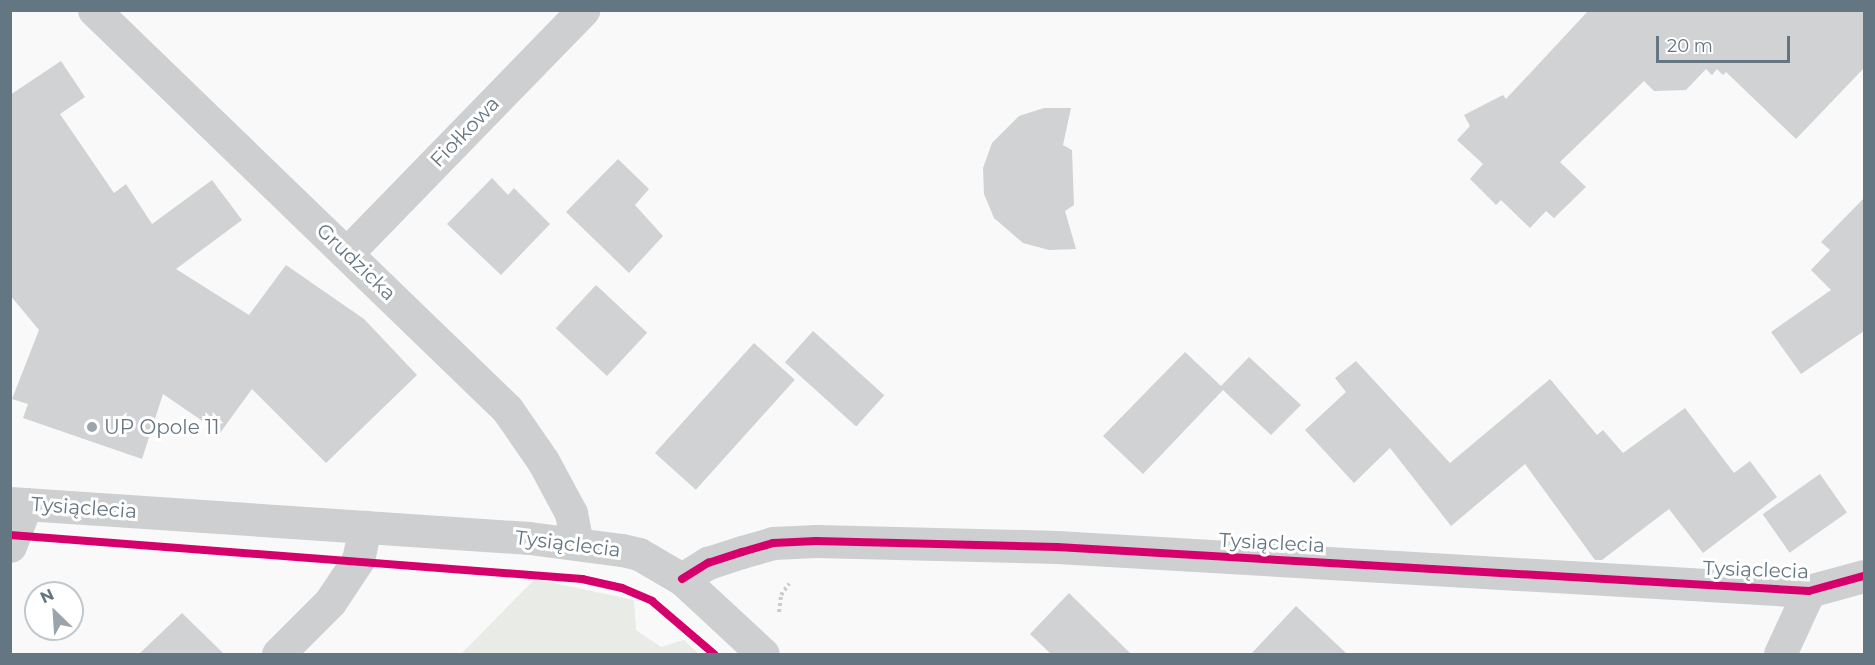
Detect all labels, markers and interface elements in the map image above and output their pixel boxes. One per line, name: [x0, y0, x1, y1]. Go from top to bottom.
scale bar: [1659, 24, 1792, 62]
text: 20 m: [1667, 35, 1713, 57]
street label: Fiołkowa: [425, 92, 505, 172]
street label: Grudzicka: [311, 218, 401, 306]
place label: UP Opole 11: [104, 415, 219, 439]
marker: UP Opole 11: [85, 420, 99, 434]
street label: Tysiąclecia: [30, 492, 138, 524]
street label: Tysiąclecia: [514, 526, 622, 562]
street label: Tysiąclecia: [1218, 528, 1326, 558]
street label: Tysiąclecia: [1703, 556, 1809, 584]
north arrow: [24, 581, 84, 641]
text: N: [37, 585, 57, 607]

